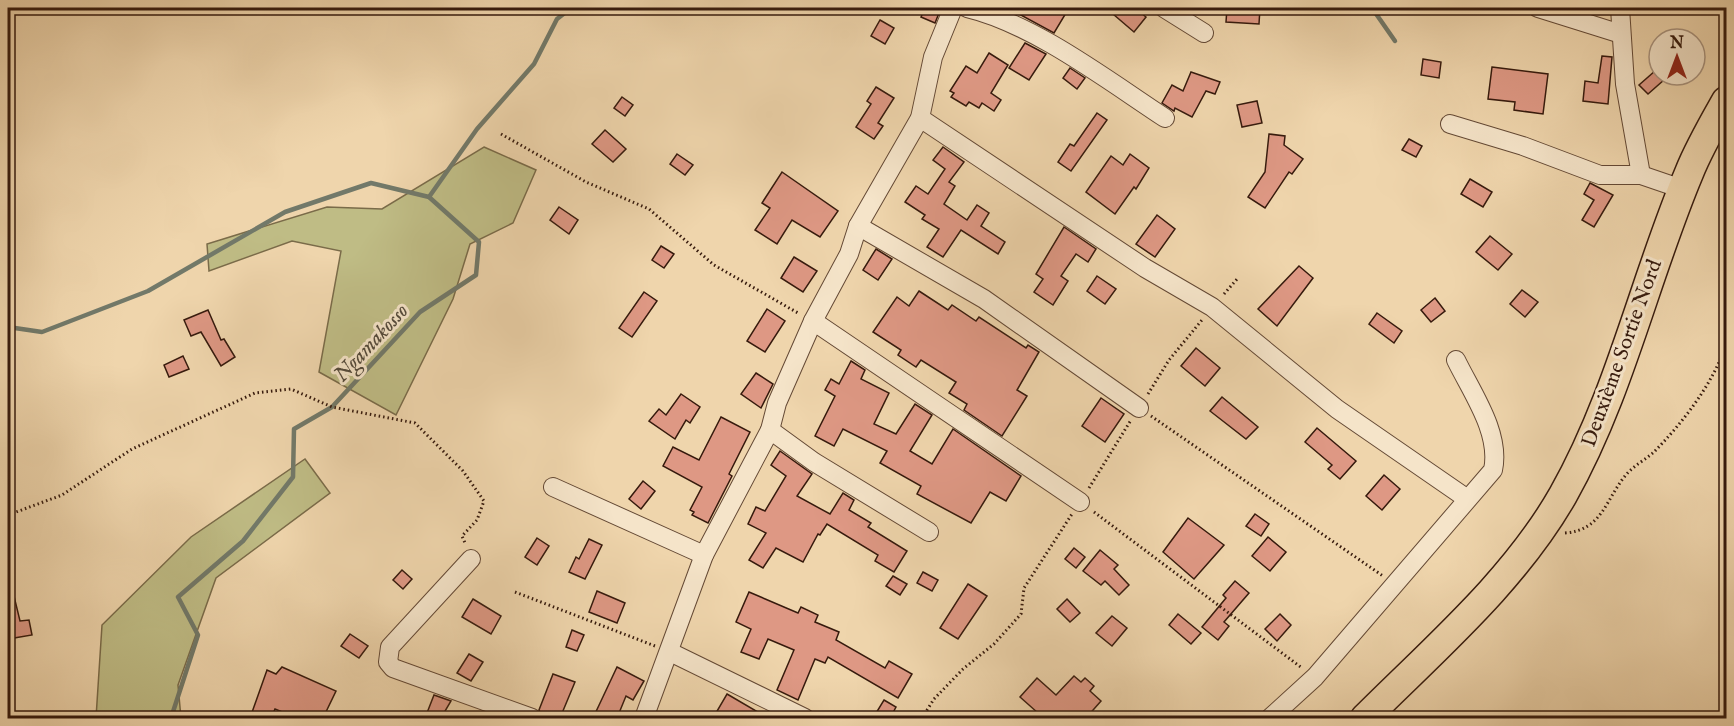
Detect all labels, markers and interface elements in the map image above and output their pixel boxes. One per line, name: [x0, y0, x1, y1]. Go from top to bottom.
north arrow: [1647, 27, 1707, 87]
text: N: [1669, 34, 1684, 54]
street label: Deuxième Sortie Nord: [1576, 255, 1669, 451]
water label: Ngamakosso: [328, 298, 415, 389]

